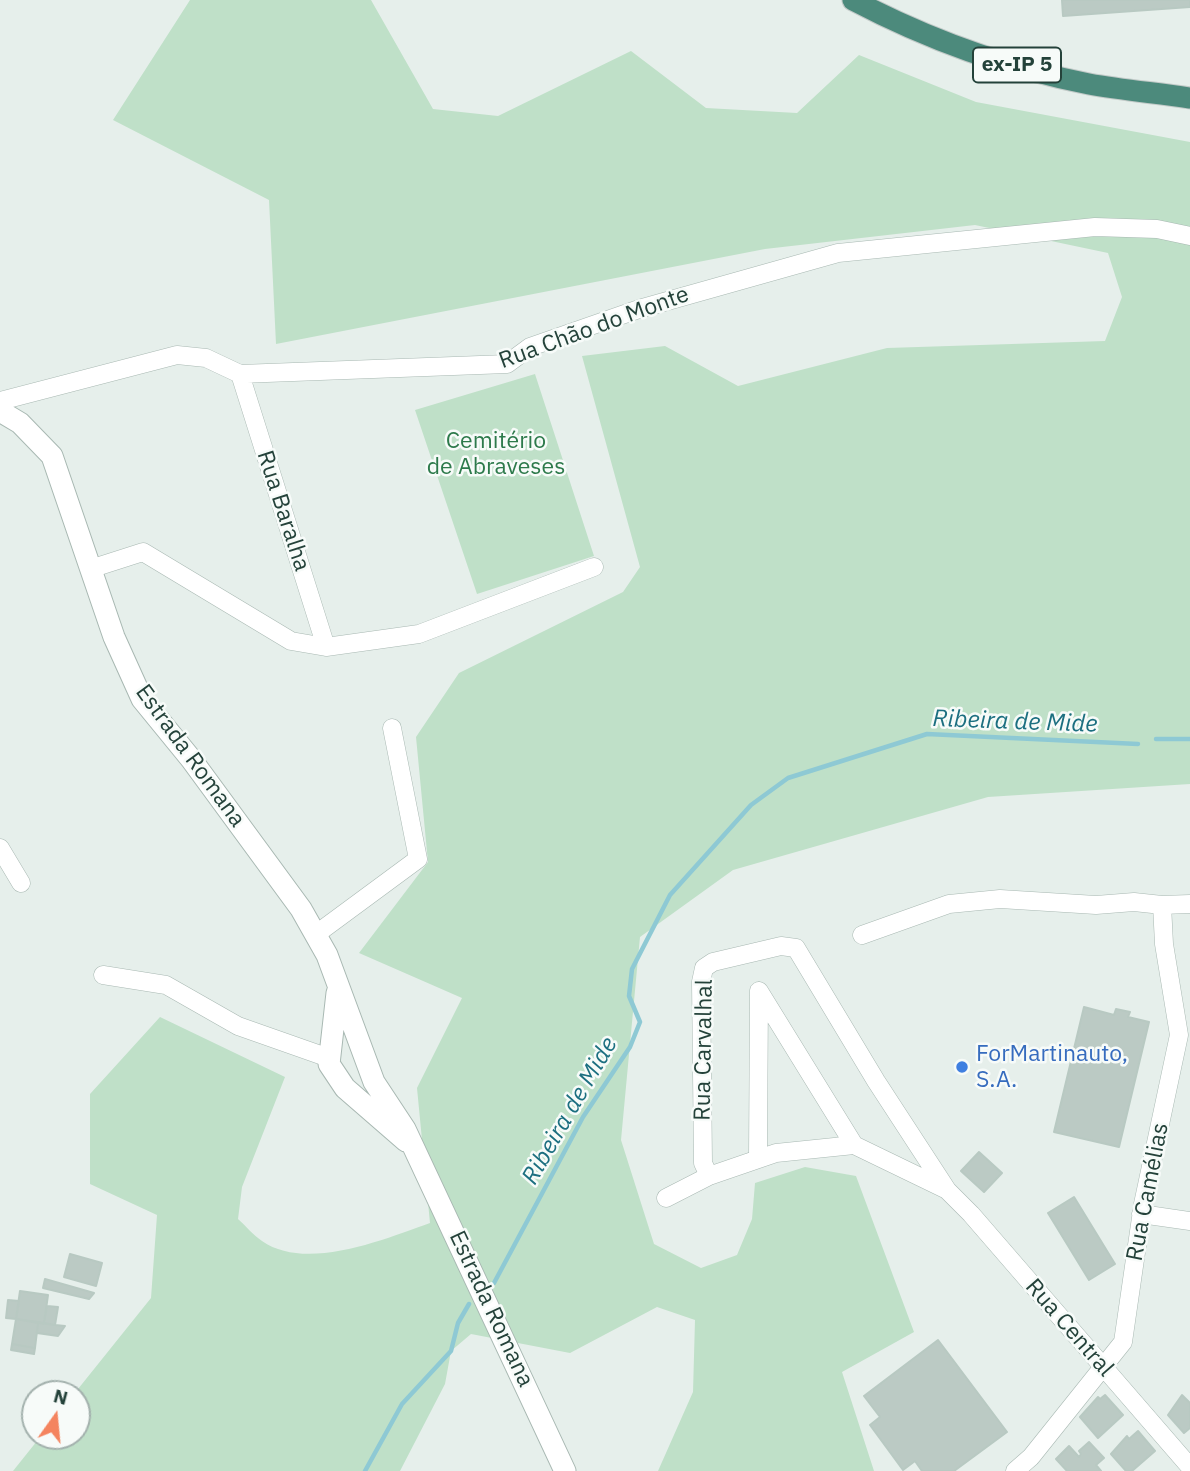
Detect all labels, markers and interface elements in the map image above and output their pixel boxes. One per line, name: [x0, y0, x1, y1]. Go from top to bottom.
road number: ex-IP 5: [973, 48, 1061, 82]
street label: Rua Chão do Monte: [495, 281, 693, 375]
park label: Cemitério de Abraveses: [427, 427, 565, 481]
street label: Rua Baralha: [251, 447, 315, 575]
street label: Estrada Romana: [129, 679, 251, 833]
water label: Ribeira de Mide: [932, 705, 1098, 739]
street label: Rua Carvalhal: [689, 979, 719, 1121]
water label: Ribeira de Mide: [516, 1032, 624, 1190]
place label: ForMartinauto, S.A.: [976, 1040, 1128, 1094]
marker: ForMartinauto, S.A.: [954, 1059, 970, 1075]
street label: Rua Camélias: [1121, 1121, 1175, 1263]
street label: Estrada Romana: [443, 1227, 539, 1391]
street label: Rua Central: [1019, 1274, 1119, 1382]
north arrow: [21, 1380, 91, 1450]
text: N: [51, 1383, 71, 1410]

